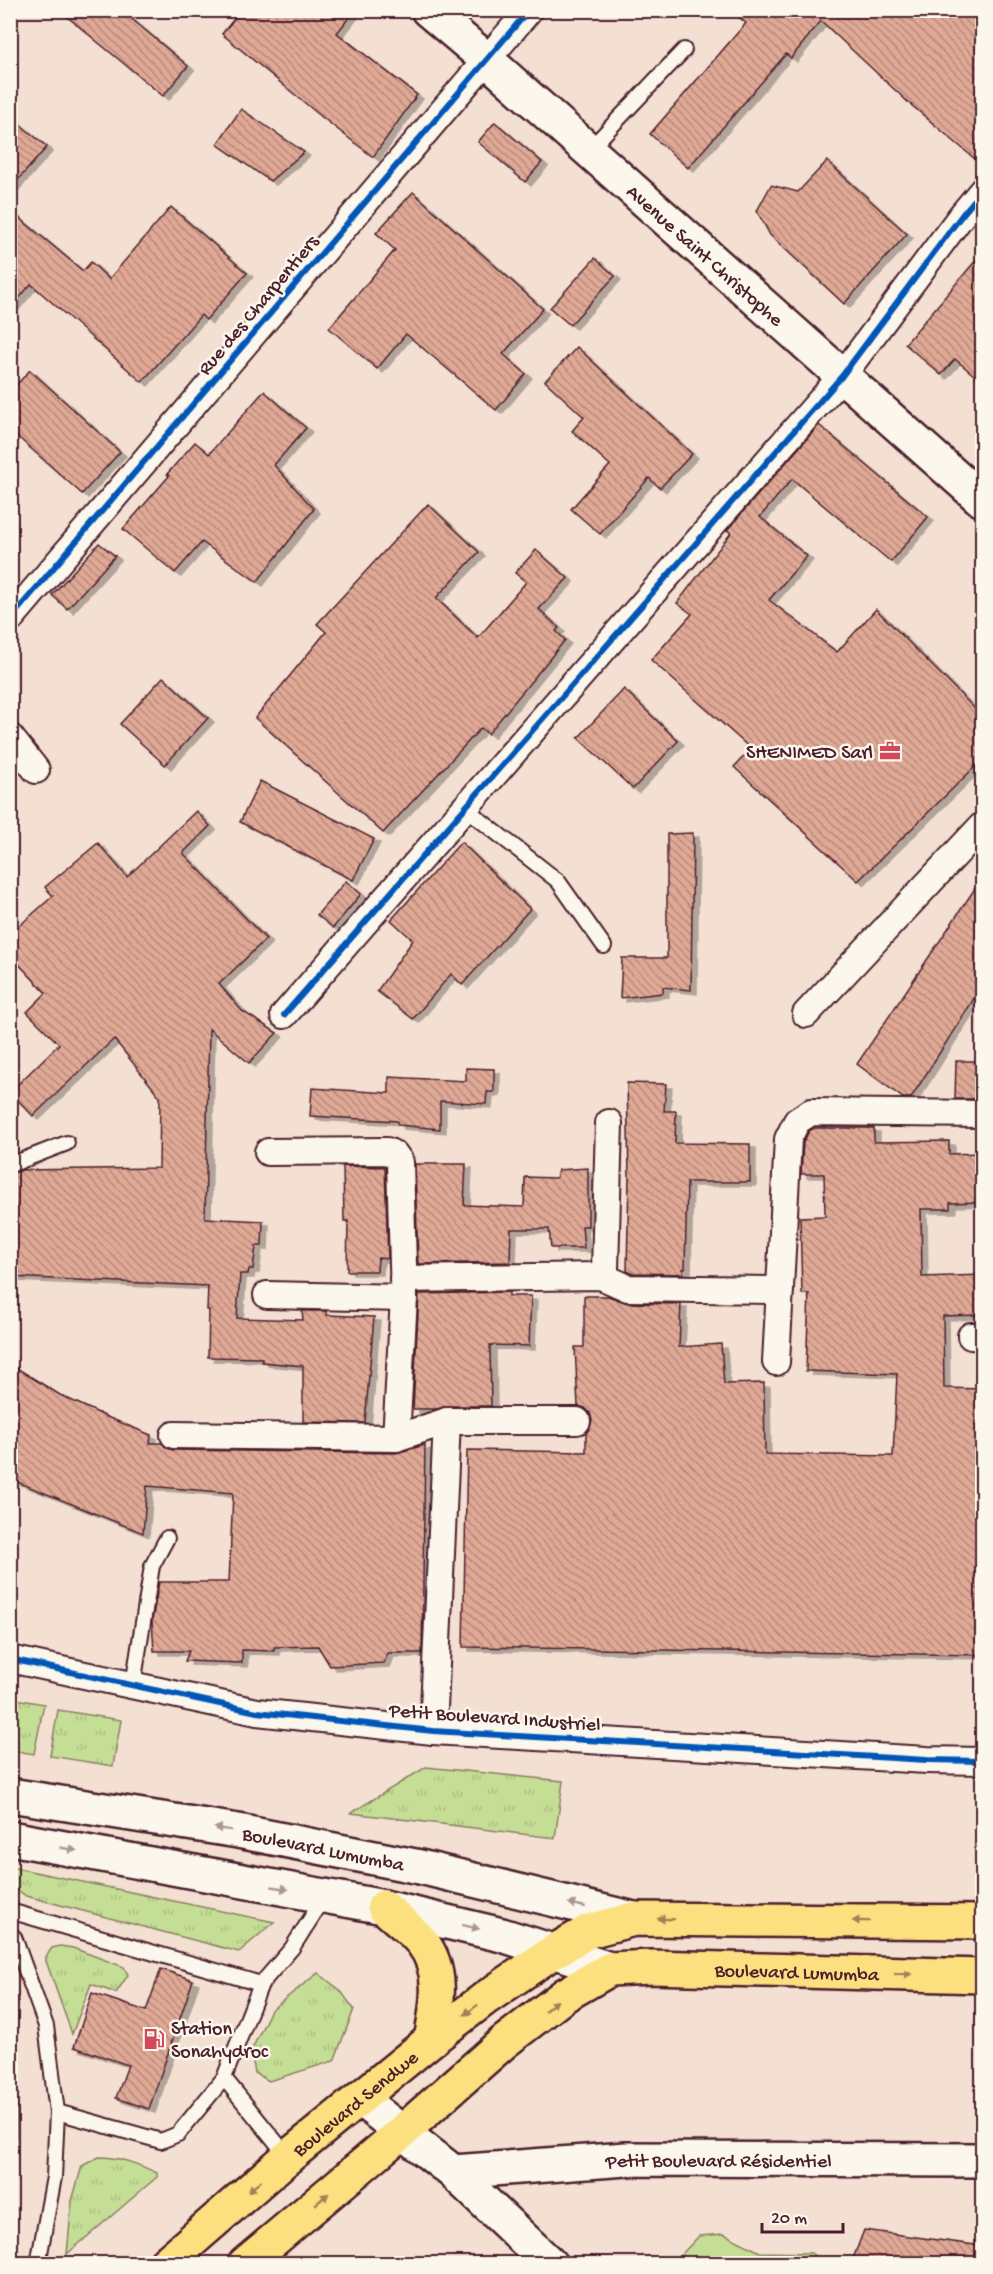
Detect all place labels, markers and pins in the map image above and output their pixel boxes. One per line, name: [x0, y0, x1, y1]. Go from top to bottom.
office icon: SHENIMED Sarl: [878, 739, 902, 763]
place label: SHENIMED Sarl: [746, 743, 873, 766]
place label: Station Sonahydroc: [171, 2019, 269, 2065]
fuel station icon: Station Sonahydroc: [142, 2027, 166, 2051]

